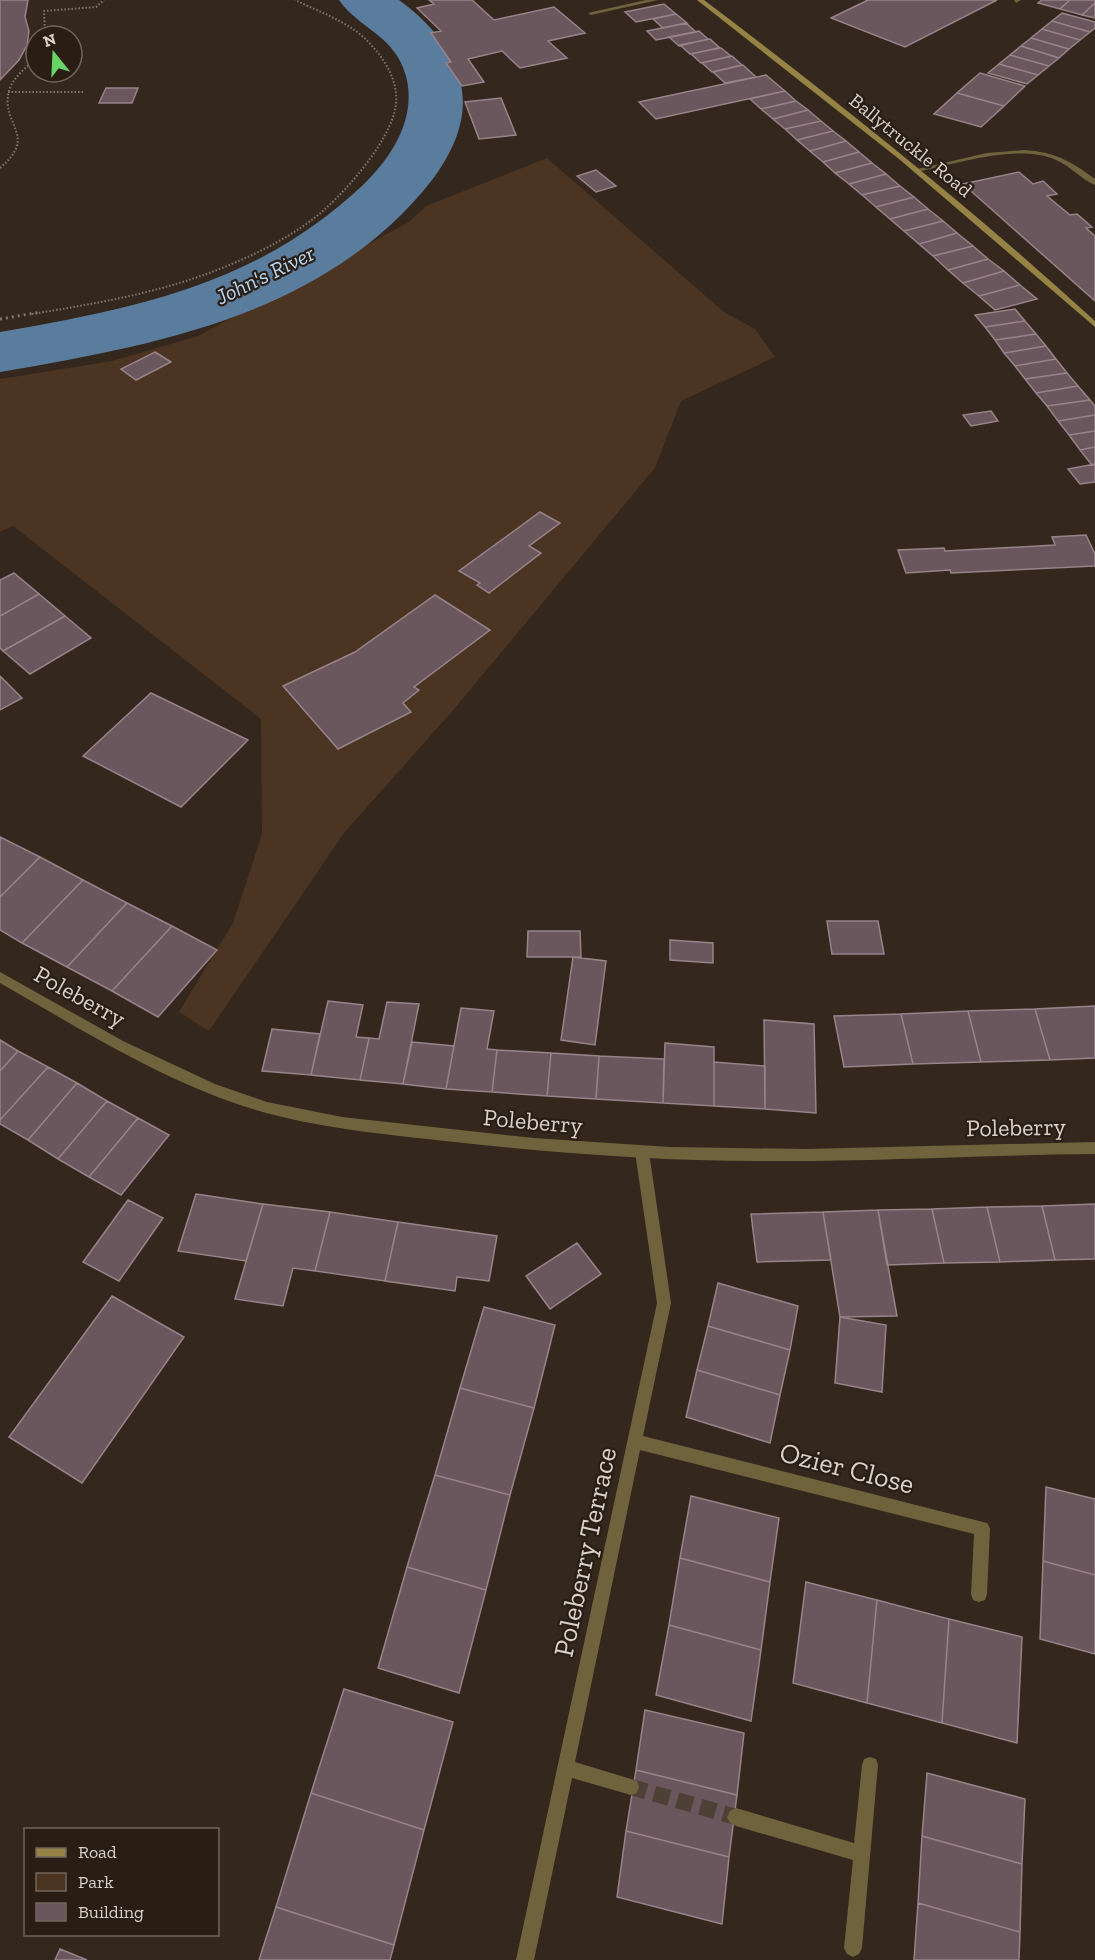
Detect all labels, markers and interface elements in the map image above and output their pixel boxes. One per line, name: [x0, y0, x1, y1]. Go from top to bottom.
north arrow: [24, 24, 84, 84]
text: N: [41, 29, 58, 51]
street label: Ballytruckle Road: [845, 88, 977, 202]
water label: John's River: [210, 239, 319, 311]
street label: Poleberry: [29, 959, 131, 1033]
street label: Poleberry: [482, 1102, 585, 1140]
street label: Poleberry: [966, 1112, 1067, 1142]
street label: Ozier Close: [776, 1435, 918, 1501]
street label: Poleberry Terrace: [547, 1444, 623, 1660]
legend: [24, 1828, 219, 1936]
text: Road: [78, 1841, 117, 1863]
text: Park: [78, 1871, 114, 1893]
text: Building: [78, 1901, 144, 1923]

